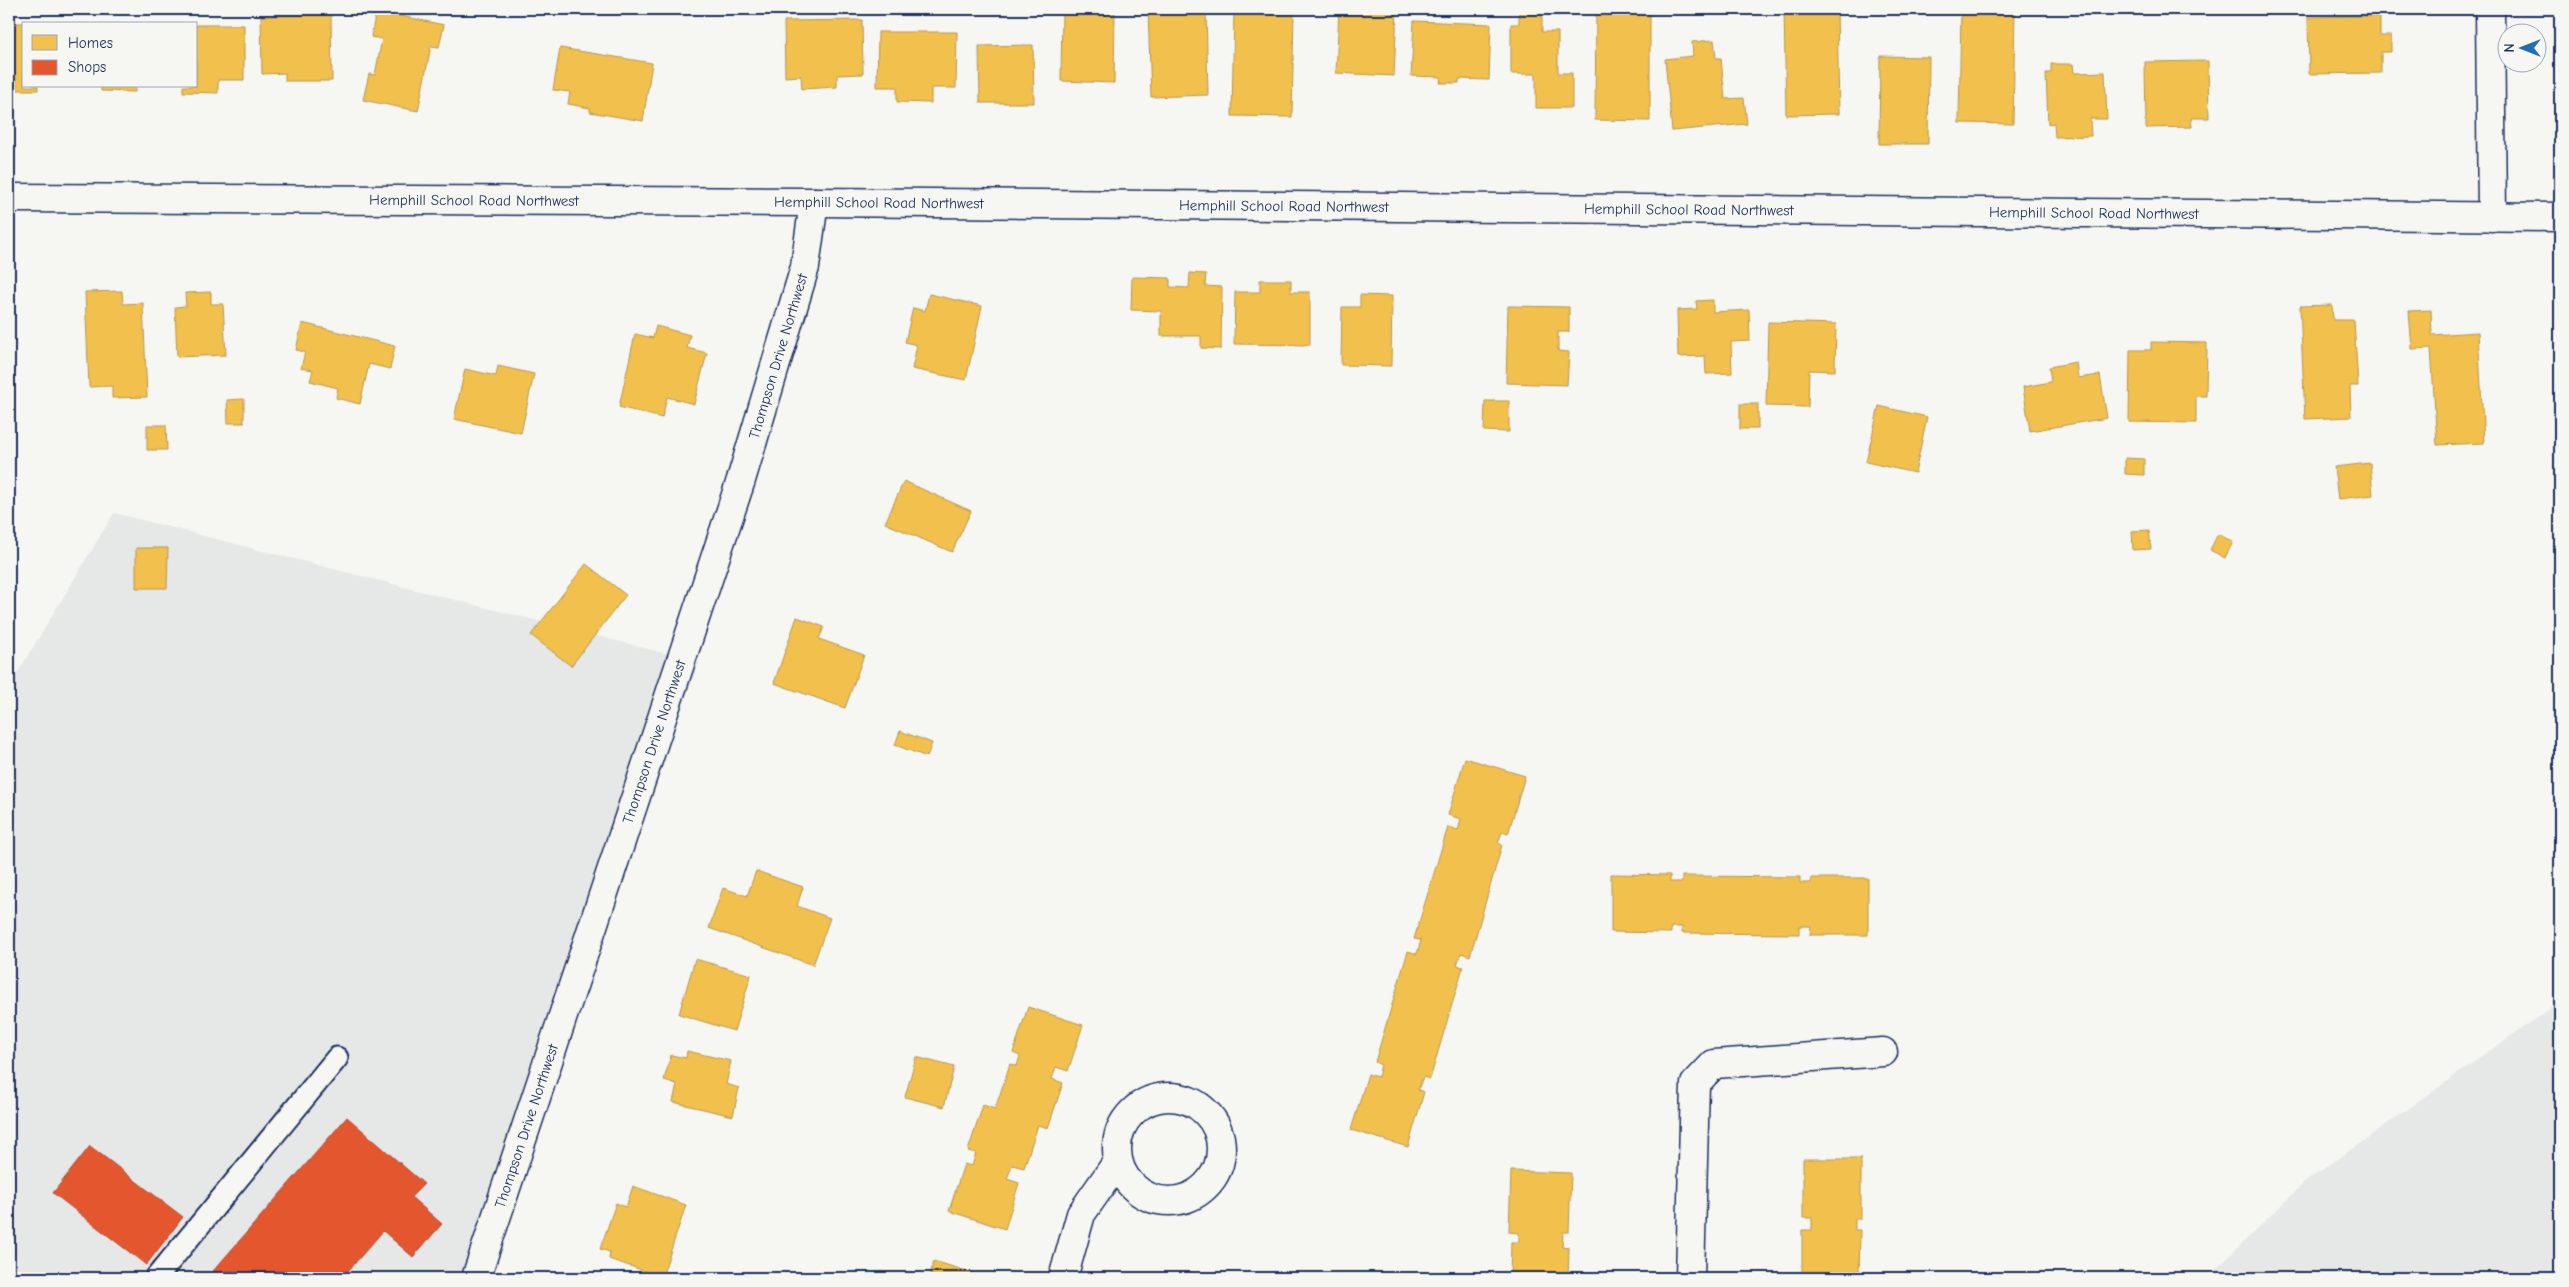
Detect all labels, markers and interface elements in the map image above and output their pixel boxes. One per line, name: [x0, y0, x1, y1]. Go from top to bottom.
legend: [22, 22, 198, 88]
north arrow: [2496, 22, 2546, 72]
text: Homes: [68, 34, 113, 52]
text: N: [2501, 43, 2518, 53]
text: Shops: [68, 58, 106, 76]
street label: Hemphill School Road Northwest: [369, 191, 580, 210]
street label: Hemphill School Road Northwest: [774, 193, 985, 212]
street label: Hemphill School Road Northwest: [1179, 196, 1390, 216]
street label: Hemphill School Road Northwest: [1584, 200, 1795, 219]
street label: Hemphill School Road Northwest: [1989, 203, 2200, 223]
street label: Thompson Drive Northwest: [745, 271, 812, 441]
street label: Thompson Drive Northwest: [618, 657, 690, 826]
street label: Thompson Drive Northwest: [491, 1041, 562, 1211]

